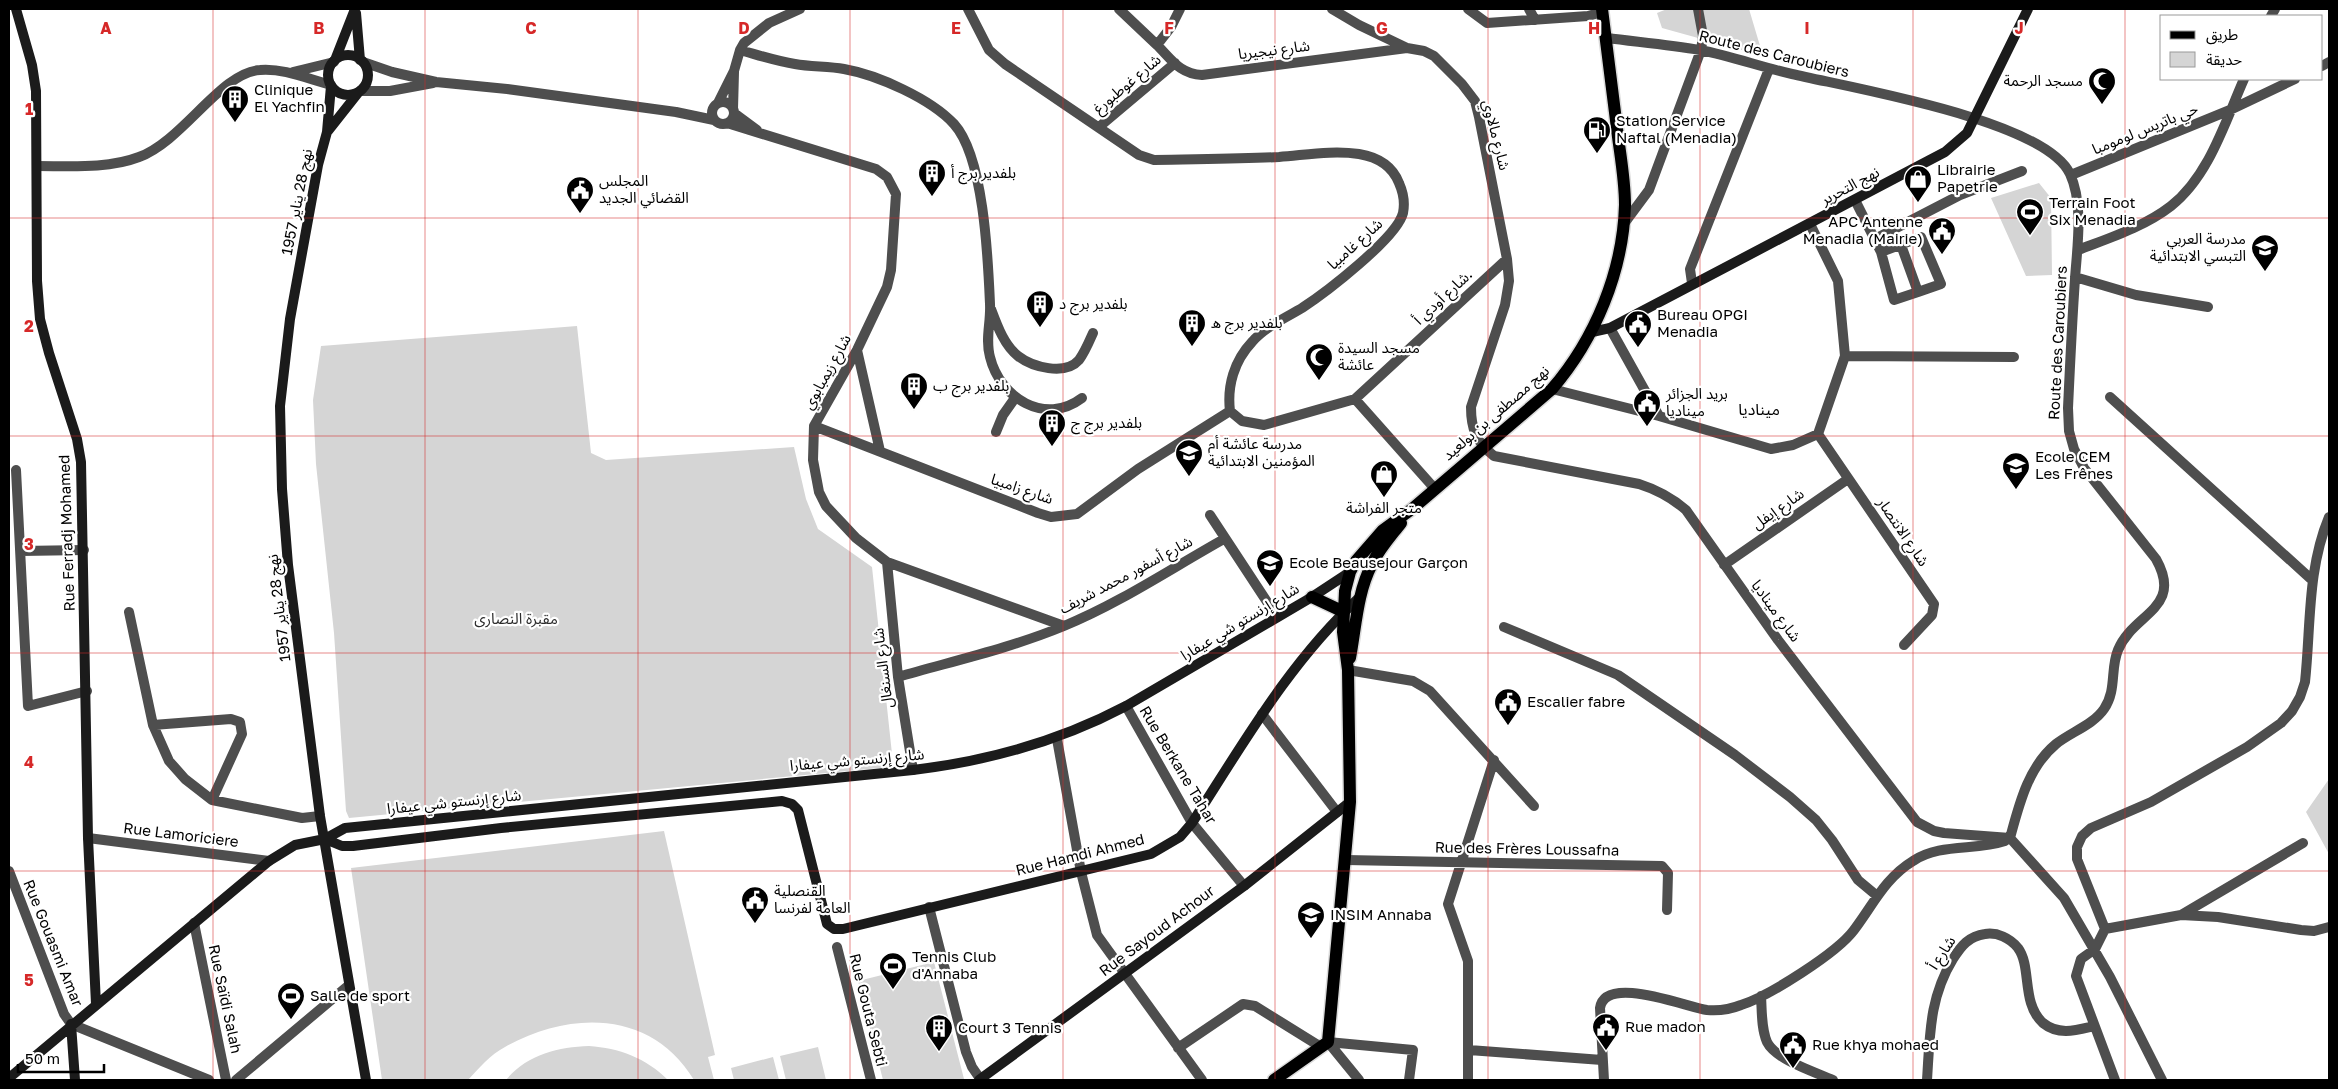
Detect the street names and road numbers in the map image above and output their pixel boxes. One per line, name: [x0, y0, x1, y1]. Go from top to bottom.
street label: Route des Caroubiers: [1697, 26, 1851, 80]
street label: شارع نيجيريا: [1237, 36, 1311, 66]
street label: شارع غوطبورغ: [1089, 49, 1167, 120]
street label: شارع مالاوي: [1476, 98, 1514, 173]
street label: حي باتريس لومومبا: [2089, 99, 2202, 161]
street label: نهج 28 يناير 1957: [277, 147, 319, 257]
street label: نهج التحرير: [1816, 162, 1884, 212]
street label: شارع غامبيا: [1323, 214, 1388, 276]
street label: شارع أودي أ.: [1409, 265, 1478, 331]
street label: Route des Caroubiers: [2044, 265, 2070, 421]
street label: شارع زيمبابوي: [798, 331, 858, 414]
street label: نهج مصطفى بن بولعيد: [1438, 361, 1555, 466]
street label: Rue Ferradj Mohamed: [54, 454, 78, 612]
street label: شارع زامبيا: [988, 469, 1056, 511]
street label: شارع إيفل: [1748, 484, 1809, 536]
street label: شارع الانتصار: [1870, 493, 1934, 572]
street label: شارع أسفور محمد شريف: [1056, 531, 1197, 620]
street label: نهج 28 يناير 1957: [262, 553, 297, 663]
street label: شارع ميناديا: [1745, 576, 1805, 647]
street label: شارع إرنستو شي عيفارا: [1177, 579, 1304, 667]
street label: شارع السنغال: [868, 626, 900, 709]
street label: Rue Berkane Tahar: [1137, 702, 1221, 827]
street label: شارع إرنستو شي عيفارا: [789, 744, 925, 778]
street label: شارع إرنستو شي عيفارا: [386, 785, 523, 821]
street label: Rue Lamoriciere: [122, 818, 240, 850]
street label: Rue Hamdi Ahmed: [1014, 829, 1146, 879]
street label: Rue des Frères Loussafna: [1435, 837, 1619, 859]
street label: Rue Gouasmi Amar: [20, 877, 88, 1009]
street label: Rue Sayoud Achour: [1095, 881, 1218, 979]
street label: شارع أ: [1924, 932, 1962, 975]
street label: Rue Saïdi Salah: [206, 943, 246, 1055]
street label: Rue Gouta Sebti: [846, 951, 892, 1068]

